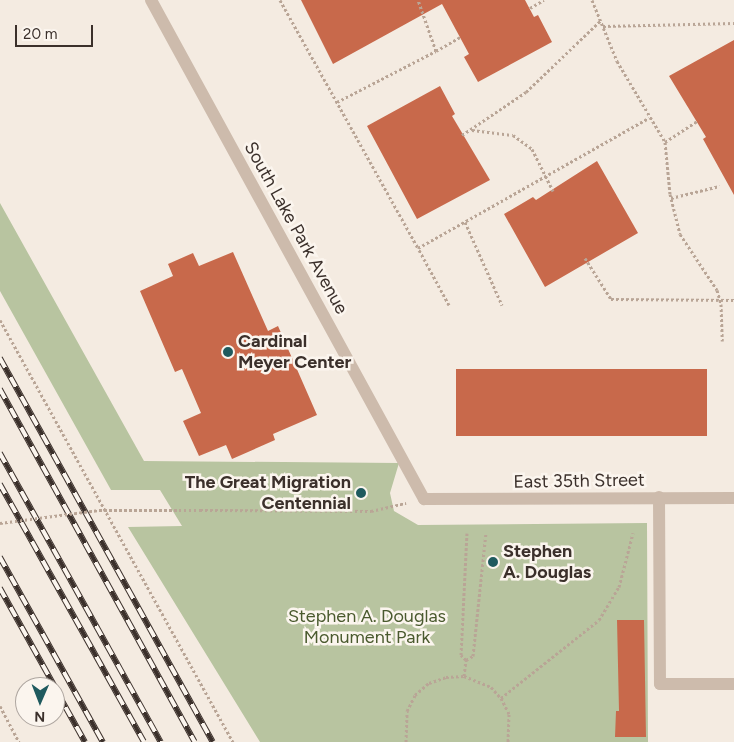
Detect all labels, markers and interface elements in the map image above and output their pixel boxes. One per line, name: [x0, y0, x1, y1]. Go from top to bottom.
scale bar: [18, 15, 95, 47]
text: 20 m: [23, 25, 57, 43]
street label: South Lake Park Avenue: [240, 138, 352, 318]
place label: Cardinal Meyer Center: [238, 331, 351, 374]
marker: Cardinal Meyer Center: [222, 346, 234, 358]
street label: East 35th Street: [513, 469, 645, 493]
place label: The Great Migration Centennial: [185, 472, 351, 514]
marker: The Great Migration Centennial: [355, 487, 367, 499]
place label: Stephen A. Douglas: [503, 541, 591, 584]
marker: Stephen A. Douglas: [487, 556, 499, 568]
park label: Stephen A. Douglas Monument Park: [288, 606, 446, 649]
north arrow: [15, 677, 65, 727]
text: N: [34, 708, 45, 725]

